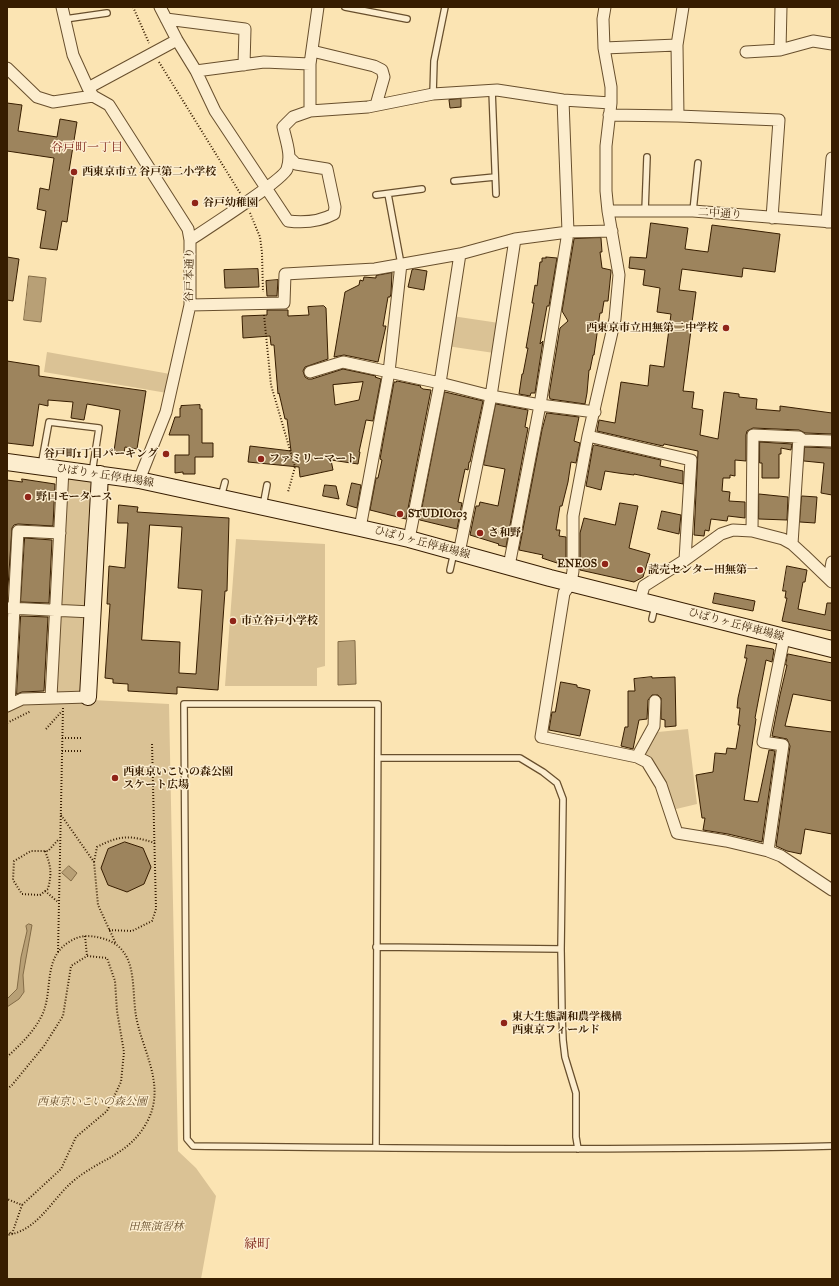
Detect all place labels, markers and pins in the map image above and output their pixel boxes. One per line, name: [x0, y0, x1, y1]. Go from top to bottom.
place label: 西東京市立 谷戸第二小学校: [82, 165, 216, 179]
marker: 西東京市立 谷戸第二小学校: [69, 167, 79, 177]
place label: 谷戸幼稚園: [203, 196, 258, 210]
marker: 谷戸幼稚園: [190, 198, 200, 208]
place label: 西東京市立田無第二中学校: [586, 321, 718, 335]
marker: 西東京市立田無第二中学校: [721, 323, 731, 333]
place label: 谷戸町1丁目パーキング: [44, 447, 158, 461]
marker: 谷戸町1丁目パーキング: [161, 449, 171, 459]
place label: ファミリーマート: [269, 452, 357, 466]
marker: ファミリーマート: [256, 454, 266, 464]
place label: 野口モータース: [36, 490, 113, 504]
marker: 野口モータース: [23, 492, 33, 502]
place label: STUDIO103: [408, 507, 467, 521]
marker: STUDIO103: [395, 509, 405, 519]
place label: さ和野: [488, 526, 521, 540]
marker: さ和野: [475, 528, 485, 538]
place label: ENEOS: [557, 557, 597, 571]
marker: ENEOS: [600, 559, 610, 569]
place label: 読売センター田無第一: [648, 563, 758, 577]
marker: 読売センター田無第一: [635, 565, 645, 575]
place label: 市立谷戸小学校: [241, 614, 318, 628]
marker: 市立谷戸小学校: [228, 616, 238, 626]
place label: 西東京いこいの森公園 スケート広場: [123, 765, 233, 791]
marker: 西東京いこいの森公園 スケート広場: [110, 773, 120, 783]
place label: 東大生態調和農学機構 西東京フィールド: [512, 1010, 622, 1036]
marker: 東大生態調和農学機構 西東京フィールド: [499, 1018, 509, 1028]

